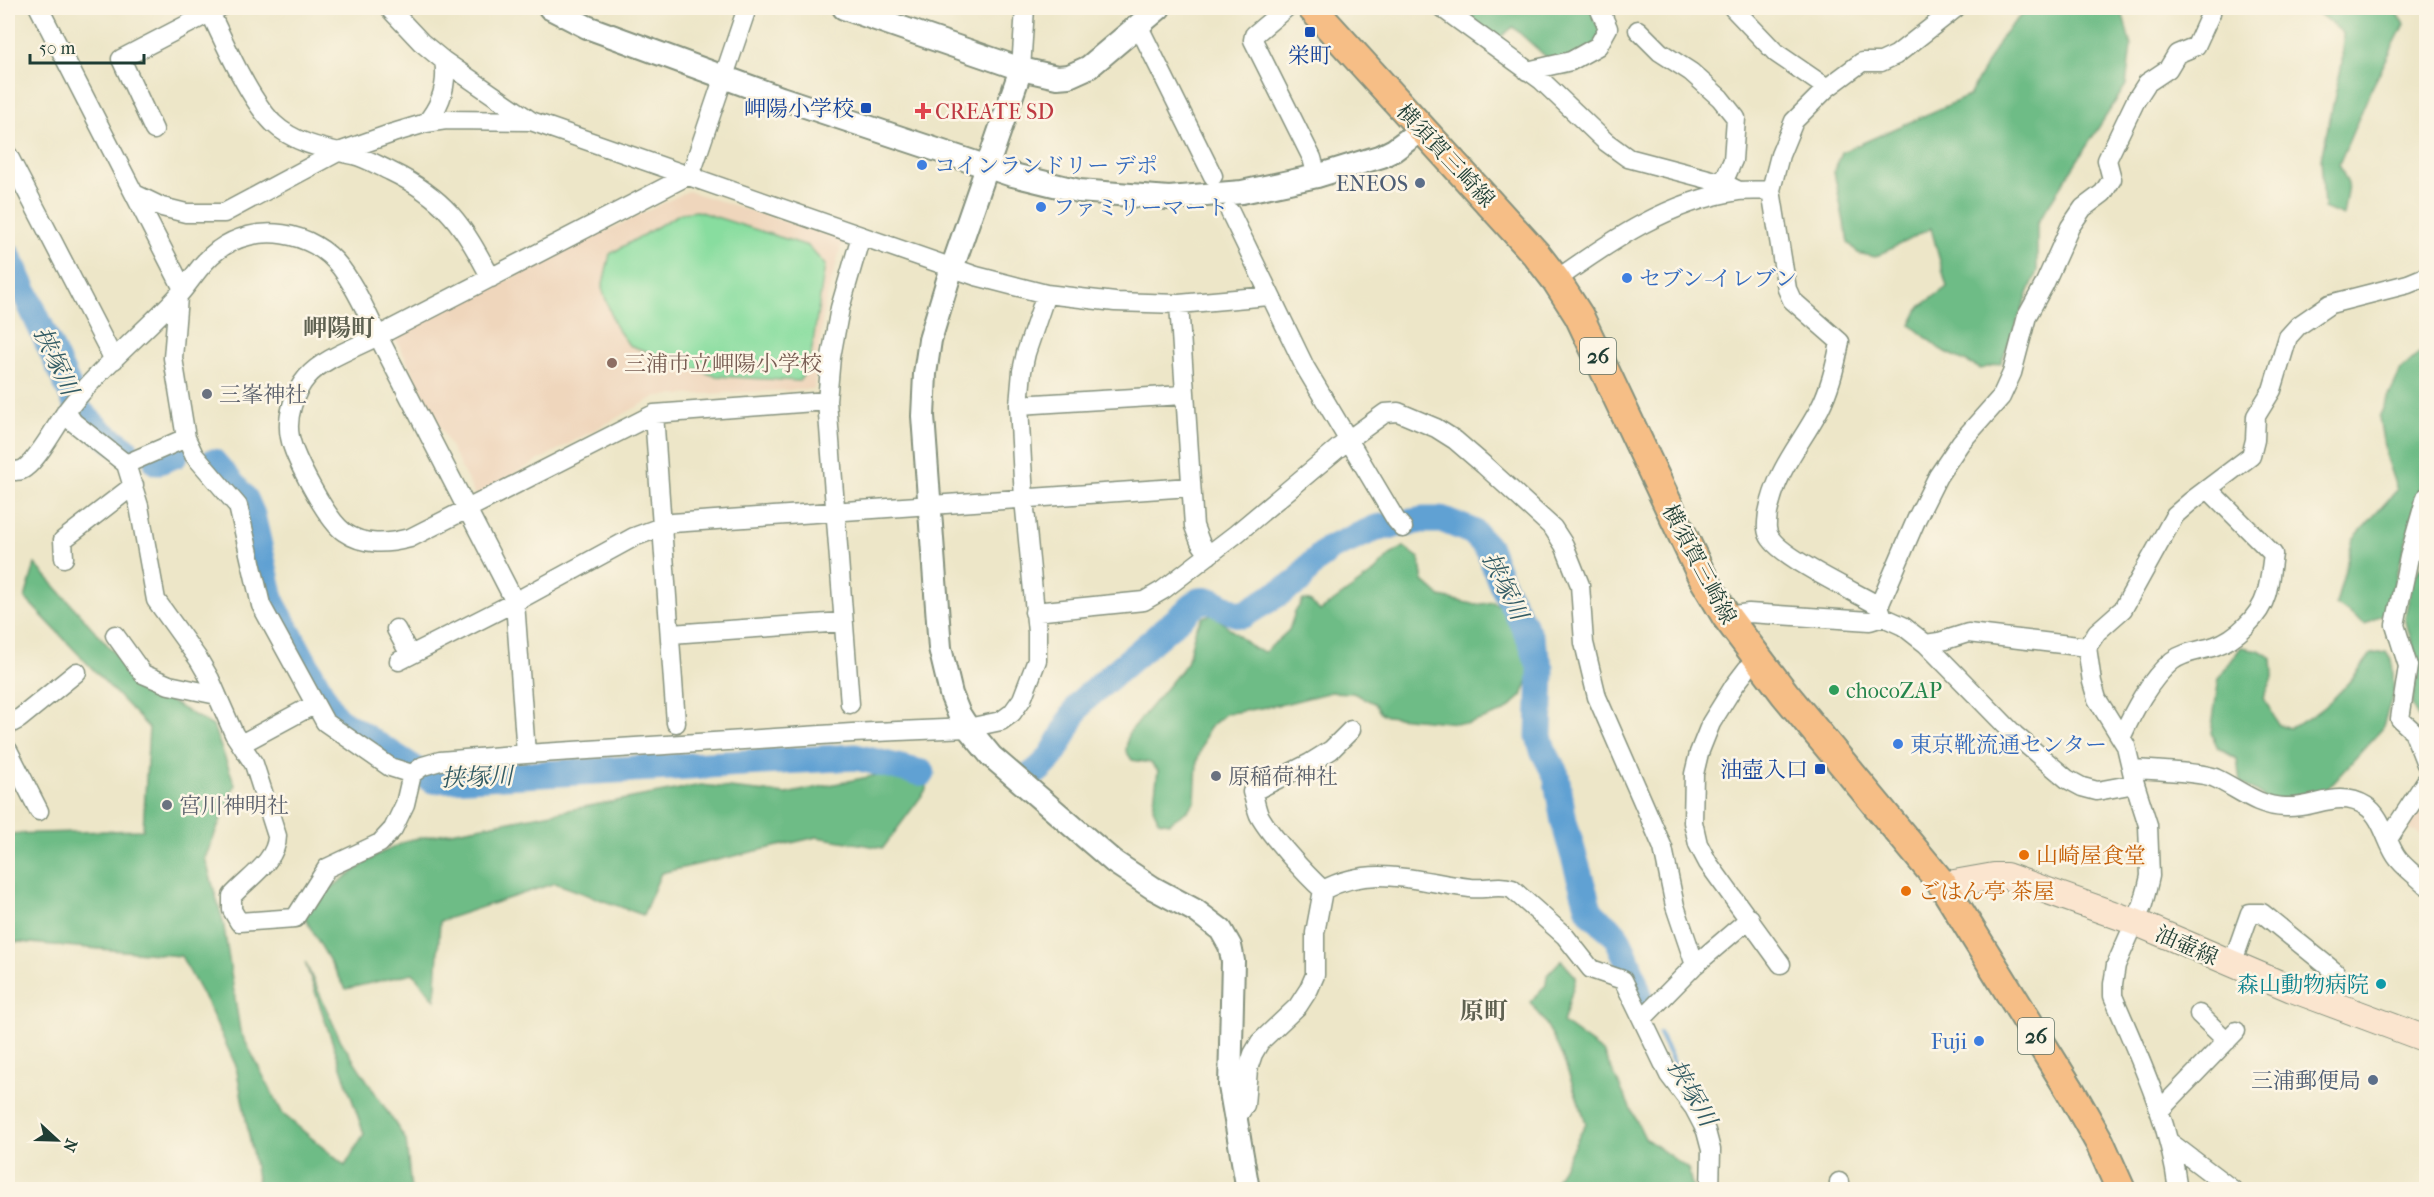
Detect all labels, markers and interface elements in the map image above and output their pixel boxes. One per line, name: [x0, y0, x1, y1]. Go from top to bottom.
marker: 栄町: [1303, 25, 1317, 39]
scale bar: [30, 27, 144, 65]
text: 50 m: [39, 38, 76, 59]
place label: 栄町: [1288, 43, 1332, 69]
place label: 岬陽小学校: [744, 96, 854, 122]
place label: CREATE SD: [935, 99, 1054, 125]
street label: 横須賀三崎線: [1391, 99, 1500, 213]
marker: 岬陽小学校: [859, 101, 873, 115]
marker: CREATE SD: [916, 104, 930, 118]
place label: コインランドリー デポ: [934, 153, 1158, 179]
marker: コインランドリー デポ: [915, 158, 929, 172]
place label: ENEOS: [1336, 171, 1408, 197]
marker: ENEOS: [1413, 176, 1427, 190]
place label: ファミリーマート: [1053, 195, 1229, 221]
marker: ファミリーマート: [1034, 200, 1048, 214]
place label: セブン-イレブン: [1639, 266, 1797, 292]
marker: セブン-イレブン: [1620, 271, 1634, 285]
district label: 岬陽町: [303, 314, 375, 342]
water label: 挟塚川: [28, 322, 85, 402]
road number: 26: [1580, 338, 1616, 374]
place label: 三浦市立岬陽小学校: [624, 351, 822, 377]
marker: 三浦市立岬陽小学校: [605, 356, 619, 370]
place label: 三峯神社: [219, 382, 307, 408]
marker: 三峯神社: [200, 387, 214, 401]
street label: 横須賀三崎線: [1657, 500, 1742, 629]
water label: 挟塚川: [1477, 548, 1535, 627]
place label: chocoZAP: [1846, 678, 1942, 704]
marker: chocoZAP: [1827, 683, 1841, 697]
place label: 東京靴流通センター: [1910, 732, 2107, 758]
marker: 東京靴流通センター: [1891, 737, 1905, 751]
place label: 油壺入口: [1720, 757, 1808, 783]
water label: 挟塚川: [441, 762, 516, 792]
marker: 油壺入口: [1813, 762, 1827, 776]
place label: 原稲荷神社: [1228, 764, 1338, 790]
marker: 原稲荷神社: [1209, 769, 1223, 783]
place label: 宮川神明社: [179, 793, 289, 819]
marker: 宮川神明社: [160, 798, 174, 812]
place label: 山崎屋食堂: [2036, 843, 2146, 869]
marker: 山崎屋食堂: [2017, 848, 2031, 862]
place label: ごはん亭 茶屋: [1918, 879, 2055, 905]
marker: ごはん亭 茶屋: [1899, 884, 1913, 898]
street label: 油壷線: [2151, 921, 2222, 971]
place label: 森山動物病院: [2237, 972, 2369, 998]
marker: 森山動物病院: [2374, 977, 2388, 991]
district label: 原町: [1460, 997, 1508, 1025]
road number: 26: [2018, 1018, 2054, 1054]
place label: Fuji: [1931, 1029, 1967, 1055]
marker: Fuji: [1972, 1034, 1986, 1048]
water label: 挟塚川: [1662, 1055, 1724, 1134]
place label: 三浦郵便局: [2251, 1068, 2361, 1094]
marker: 三浦郵便局: [2366, 1073, 2380, 1087]
north arrow: [27, 1110, 87, 1170]
text: N: [59, 1136, 82, 1155]

